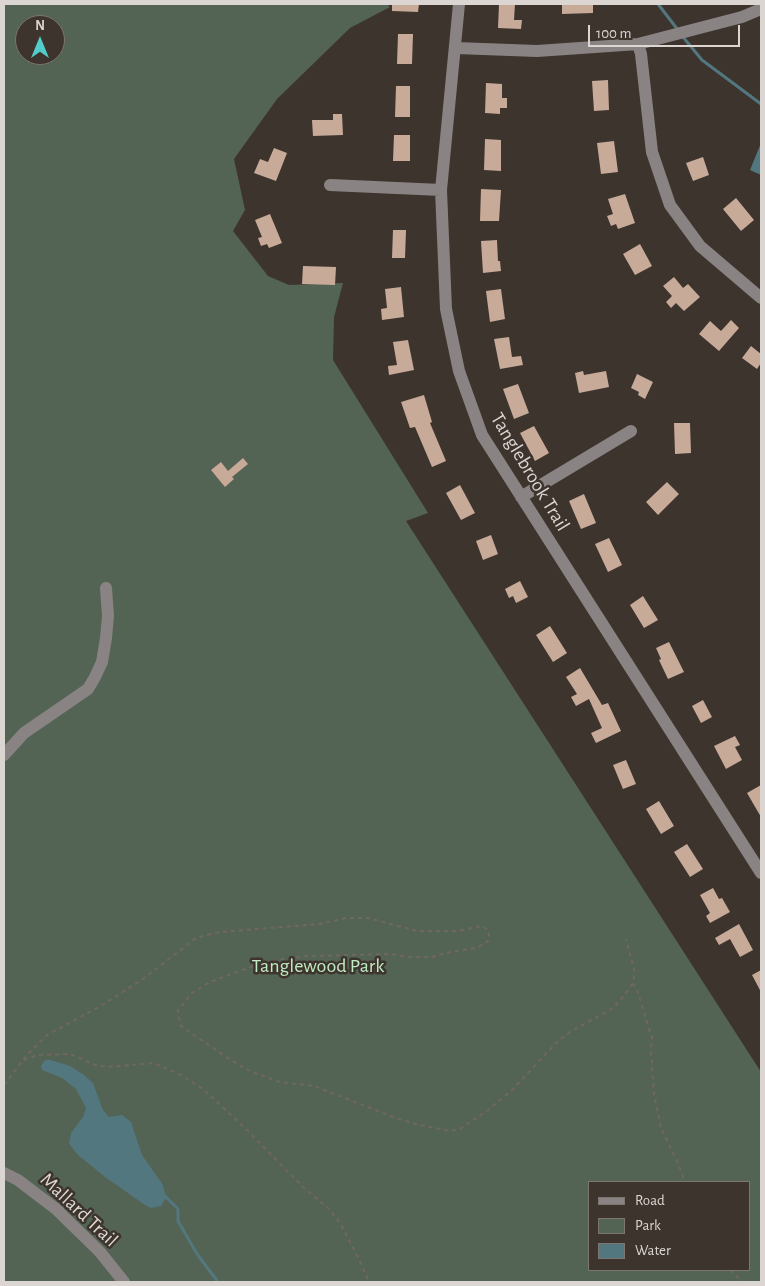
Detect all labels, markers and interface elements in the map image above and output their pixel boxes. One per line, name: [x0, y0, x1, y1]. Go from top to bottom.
north arrow: [15, 15, 65, 65]
scale bar: [590, 15, 742, 47]
text: N: [35, 19, 45, 33]
text: 100 m: [596, 26, 631, 41]
street label: Tanglebrook Trail: [485, 408, 575, 536]
park label: Tanglewood Park: [252, 954, 384, 978]
street label: Mallard Trail: [35, 1168, 123, 1252]
legend: [588, 1181, 750, 1271]
text: Road: [635, 1193, 665, 1208]
text: Park: [635, 1218, 661, 1233]
text: Water: [635, 1243, 671, 1258]

